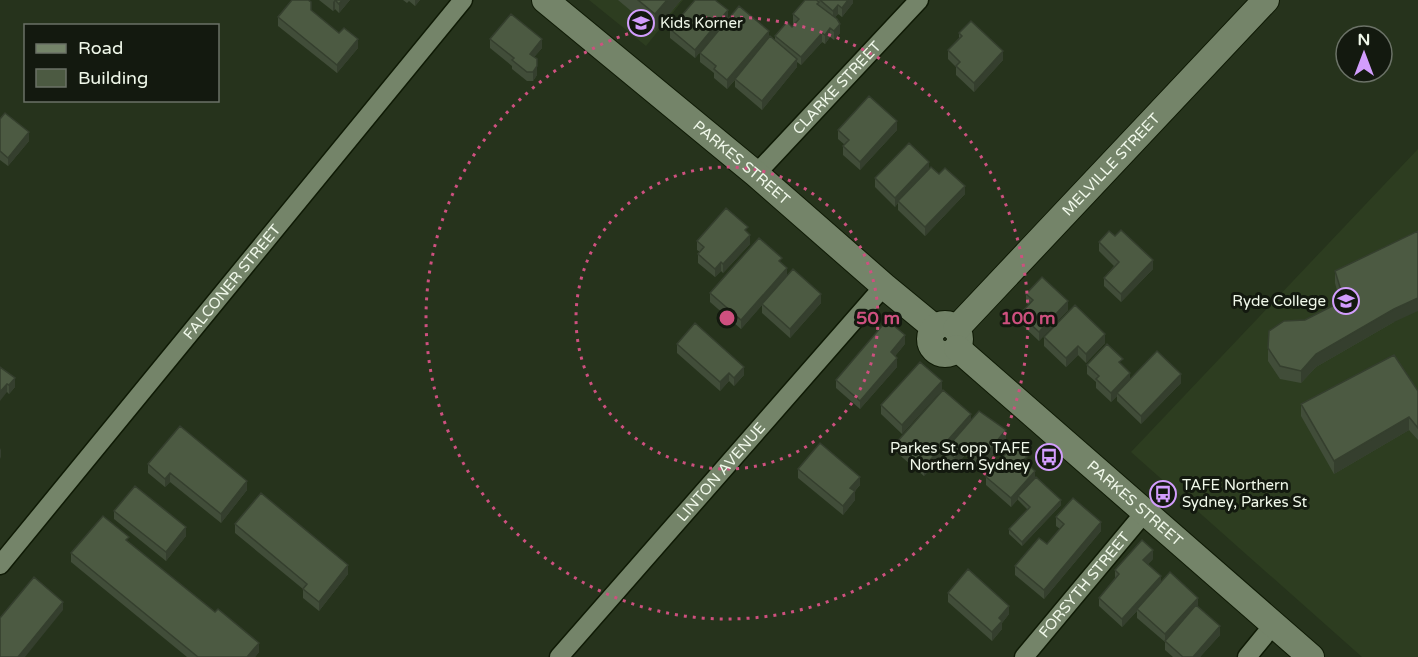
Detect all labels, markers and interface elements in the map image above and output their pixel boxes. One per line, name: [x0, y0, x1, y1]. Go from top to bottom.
school or university icon: Kids Korner: [626, 8, 656, 38]
place label: Kids Korner: [660, 14, 743, 32]
legend: [24, 24, 219, 102]
north arrow: [1334, 24, 1394, 84]
text: N: [1358, 30, 1370, 50]
text: Road: [78, 37, 123, 59]
street label: CLARKE STREET: [789, 38, 885, 138]
text: Building: [78, 67, 148, 89]
street label: MELVILLE STREET: [1058, 109, 1164, 220]
street label: PARKES STREET: [689, 117, 794, 208]
street label: FALCONER STREET: [180, 221, 284, 343]
school or university icon: Ryde College: [1331, 286, 1361, 316]
place label: Ryde College: [1232, 292, 1326, 310]
text: 50 m: [856, 307, 900, 329]
text: 100 m: [1000, 307, 1056, 329]
centre of rings: [717, 308, 737, 328]
street label: LINTON AVENUE: [673, 419, 769, 525]
place label: Parkes St opp TAFE Northern Sydney: [890, 439, 1030, 474]
bus stop icon: Parkes St opp TAFE Northern Sydney: [1034, 442, 1064, 472]
street label: PARKES STREET: [1083, 457, 1186, 550]
place label: TAFE Northern Sydney, Parkes St: [1182, 476, 1307, 511]
bus stop icon: TAFE Northern Sydney, Parkes St: [1148, 479, 1178, 509]
street label: FORSYTH STREET: [1035, 528, 1133, 641]

